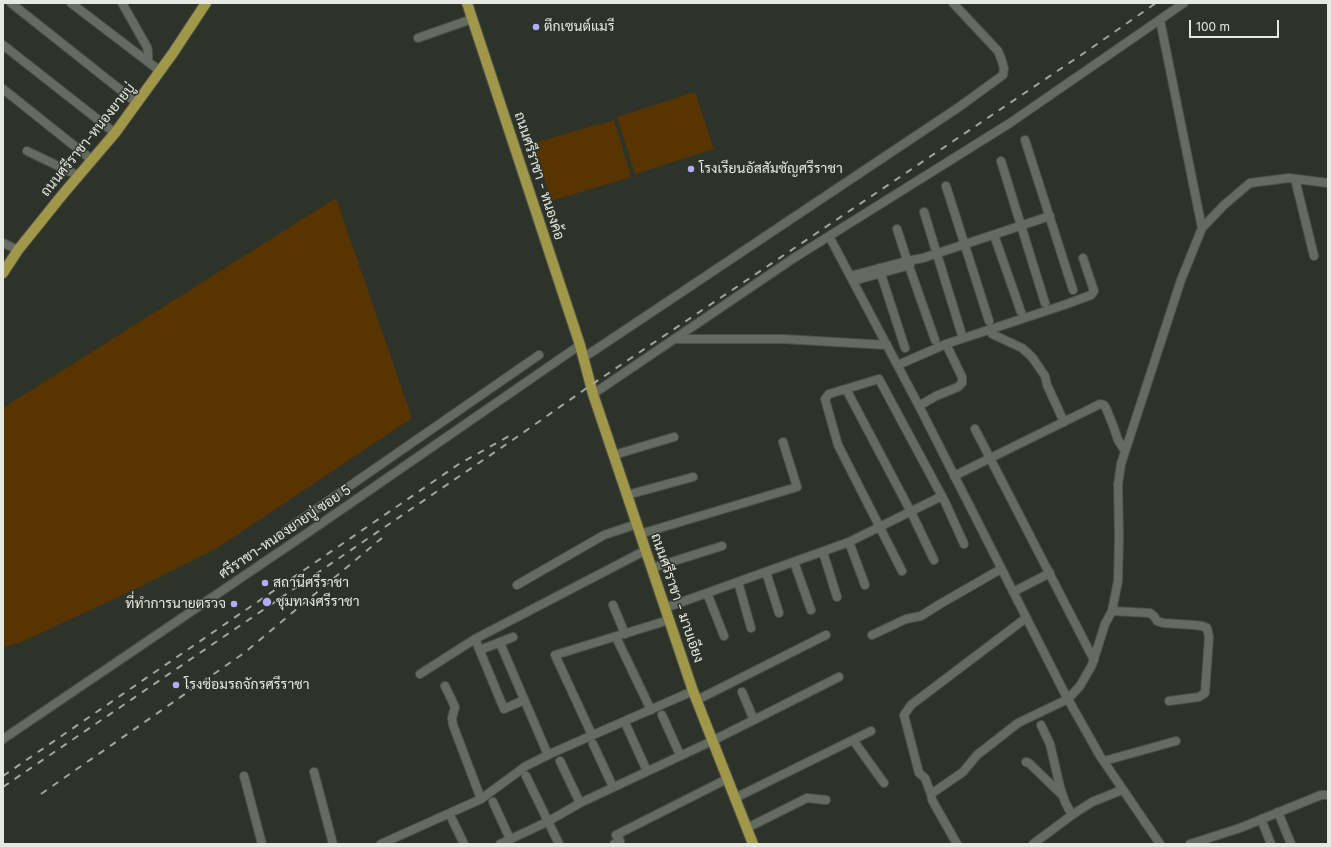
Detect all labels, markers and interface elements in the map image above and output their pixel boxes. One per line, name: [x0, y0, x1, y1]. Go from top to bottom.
scale bar: [1191, 12, 1281, 38]
place label: ตึกเซนต์แมรี: [544, 19, 614, 35]
text: 100 m: [1196, 19, 1230, 34]
marker: ตึกเซนต์แมรี: [531, 22, 541, 32]
street label: ถนนศรีราชา-หนองยายบู่: [37, 80, 139, 200]
street label: ถนนศรีราชา - หนองค้อ: [510, 110, 568, 242]
place label: โรงเรียนอัสสัมชัญศรีราชา: [699, 161, 843, 177]
marker: โรงเรียนอัสสัมชัญศรีราชา: [686, 164, 696, 174]
street label: ศรีราชา-หนองยายบู่ ซอย 5: [216, 481, 354, 583]
street label: ถนนศรีราชา - มาบเอียง: [647, 531, 707, 665]
place label: สถานีศรีราชา: [273, 575, 349, 591]
marker: สถานีศรีราชา: [260, 578, 270, 588]
place label: ชุมทางศรีราชา: [276, 594, 359, 610]
place label: ที่ทำการนายตรวจ: [125, 596, 226, 612]
marker: ชุมทางศรีราชา: [261, 596, 273, 608]
marker: ที่ทำการนายตรวจ: [229, 599, 239, 609]
place label: โรงซ่อมรถจักรศรีราชา: [184, 677, 309, 693]
marker: โรงซ่อมรถจักรศรีราชา: [171, 680, 181, 690]

